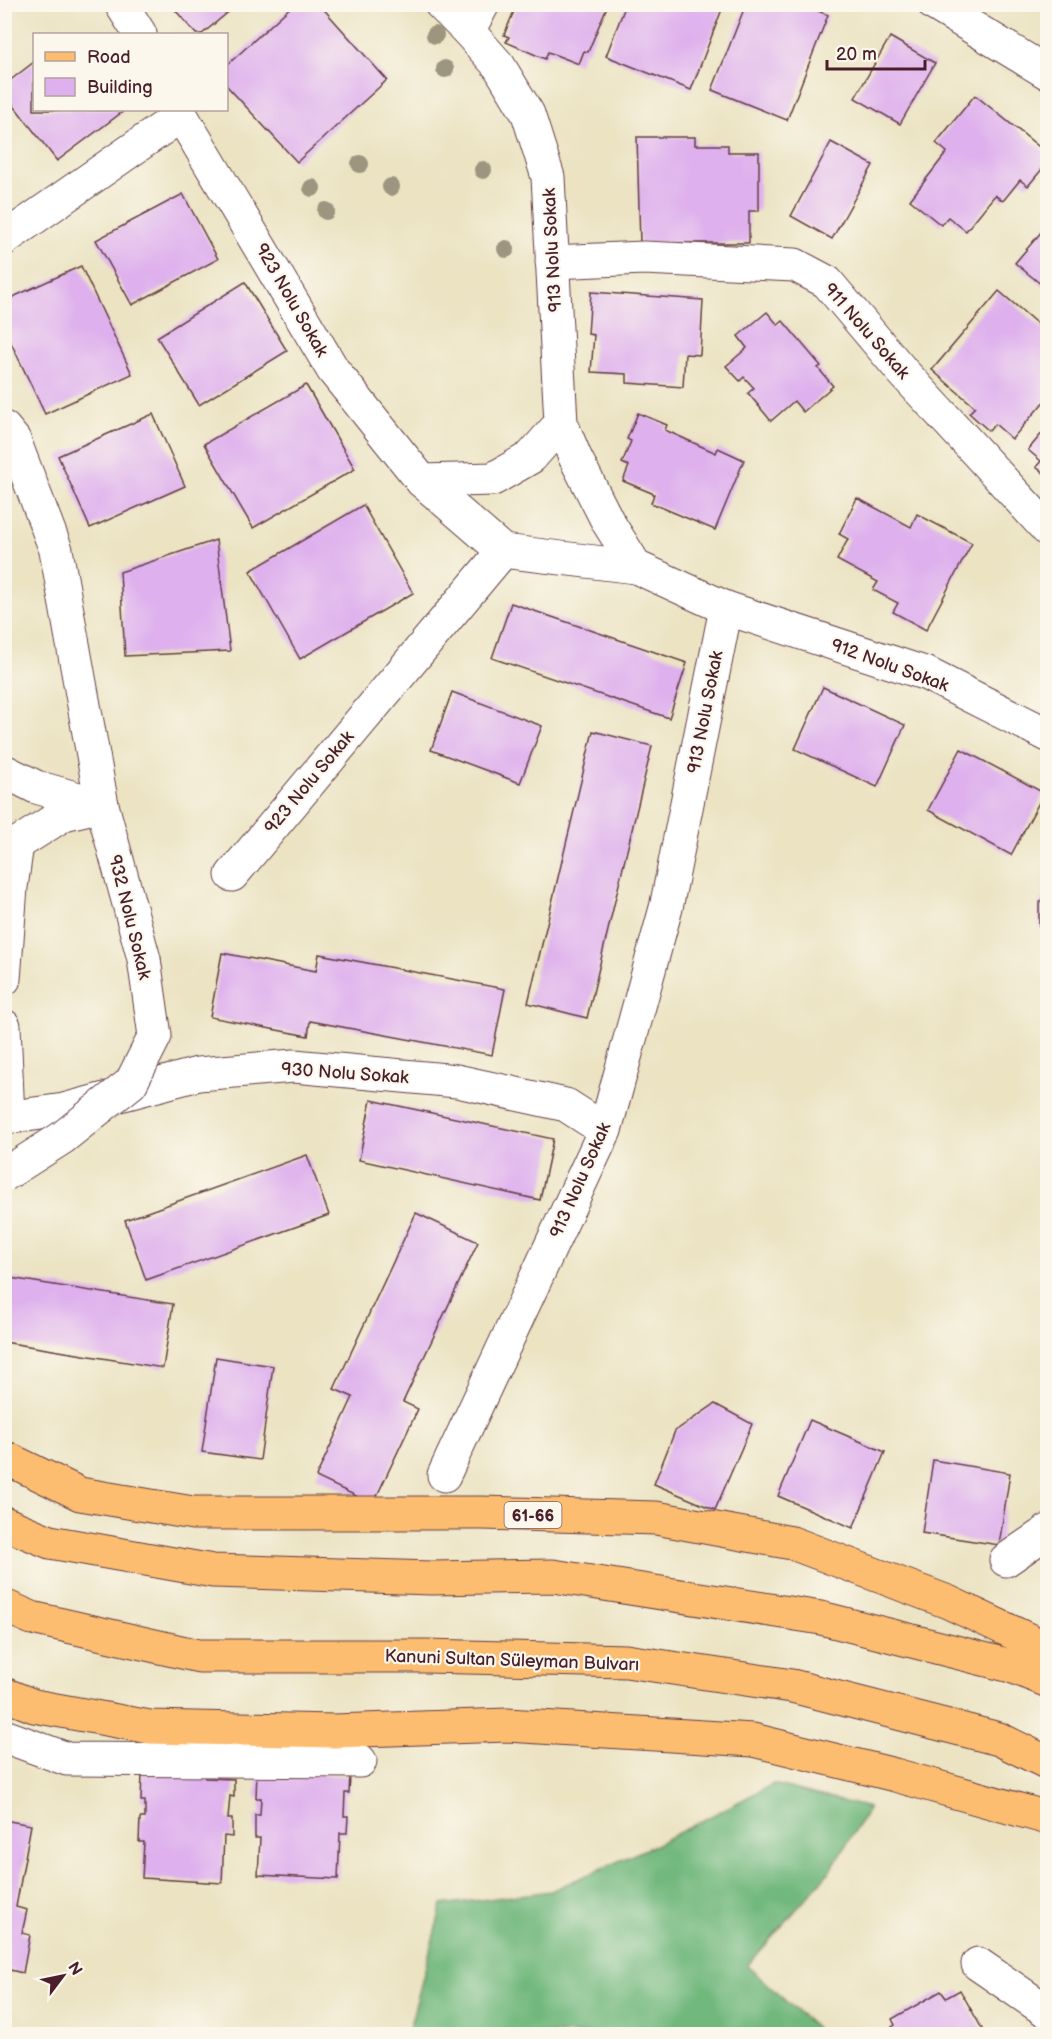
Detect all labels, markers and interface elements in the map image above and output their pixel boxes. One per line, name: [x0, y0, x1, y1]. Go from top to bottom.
legend: [33, 33, 228, 111]
scale bar: [827, 33, 924, 71]
text: 20 m: [836, 44, 877, 65]
text: Road: [87, 47, 131, 68]
text: Building: [87, 77, 153, 98]
street label: 913 Nolu Sokak: [539, 187, 566, 313]
street label: 923 Nolu Sokak: [251, 240, 333, 361]
street label: 911 Nolu Sokak: [819, 279, 914, 384]
street label: 912 Nolu Sokak: [828, 634, 952, 697]
street label: 913 Nolu Sokak: [683, 649, 728, 775]
street label: 923 Nolu Sokak: [260, 727, 359, 838]
street label: 932 Nolu Sokak: [104, 853, 155, 982]
street label: 930 Nolu Sokak: [280, 1059, 410, 1088]
street label: 913 Nolu Sokak: [546, 1119, 615, 1241]
road number: 61-66: [504, 1502, 562, 1528]
street label: Kanuni Sultan Süleyman Bulvarı: [384, 1646, 640, 1675]
north arrow: [33, 1946, 93, 2006]
text: N: [63, 1959, 86, 1979]

